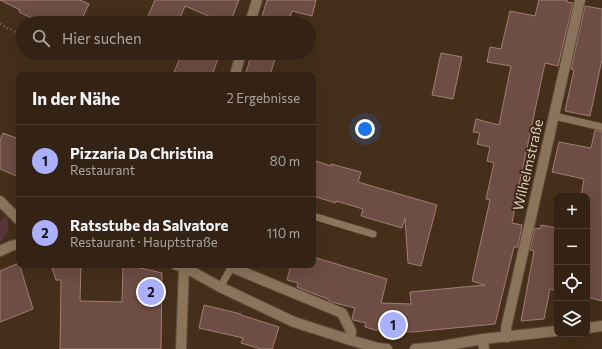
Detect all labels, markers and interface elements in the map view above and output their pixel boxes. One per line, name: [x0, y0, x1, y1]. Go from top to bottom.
search box: [16, 16, 316, 60]
icon: search: [30, 27, 52, 49]
text: Hier suchen: [62, 29, 142, 47]
text: In der Nähe: [32, 88, 120, 109]
text: 2 Ergebnisse: [226, 90, 300, 106]
street label: Wilhelmstraße: [509, 118, 546, 212]
your location: [355, 119, 375, 139]
text: Pizzaria Da Christina: [70, 144, 213, 162]
text: 1: [42, 153, 48, 169]
text: 80 m: [270, 153, 300, 169]
text: Restaurant: [70, 162, 135, 178]
map controls: [554, 193, 590, 337]
button: +: [554, 193, 590, 229]
text: Ratsstube da Salvatore: [70, 216, 228, 234]
text: 2: [41, 225, 49, 241]
text: 110 m: [267, 225, 300, 241]
button: −: [554, 229, 590, 265]
text: Restaurant · Hauptstraße: [70, 234, 218, 250]
button: locate: [554, 265, 590, 301]
pin: 2: [138, 277, 164, 307]
button: layers: [554, 301, 590, 337]
pin: 1: [380, 310, 406, 340]

